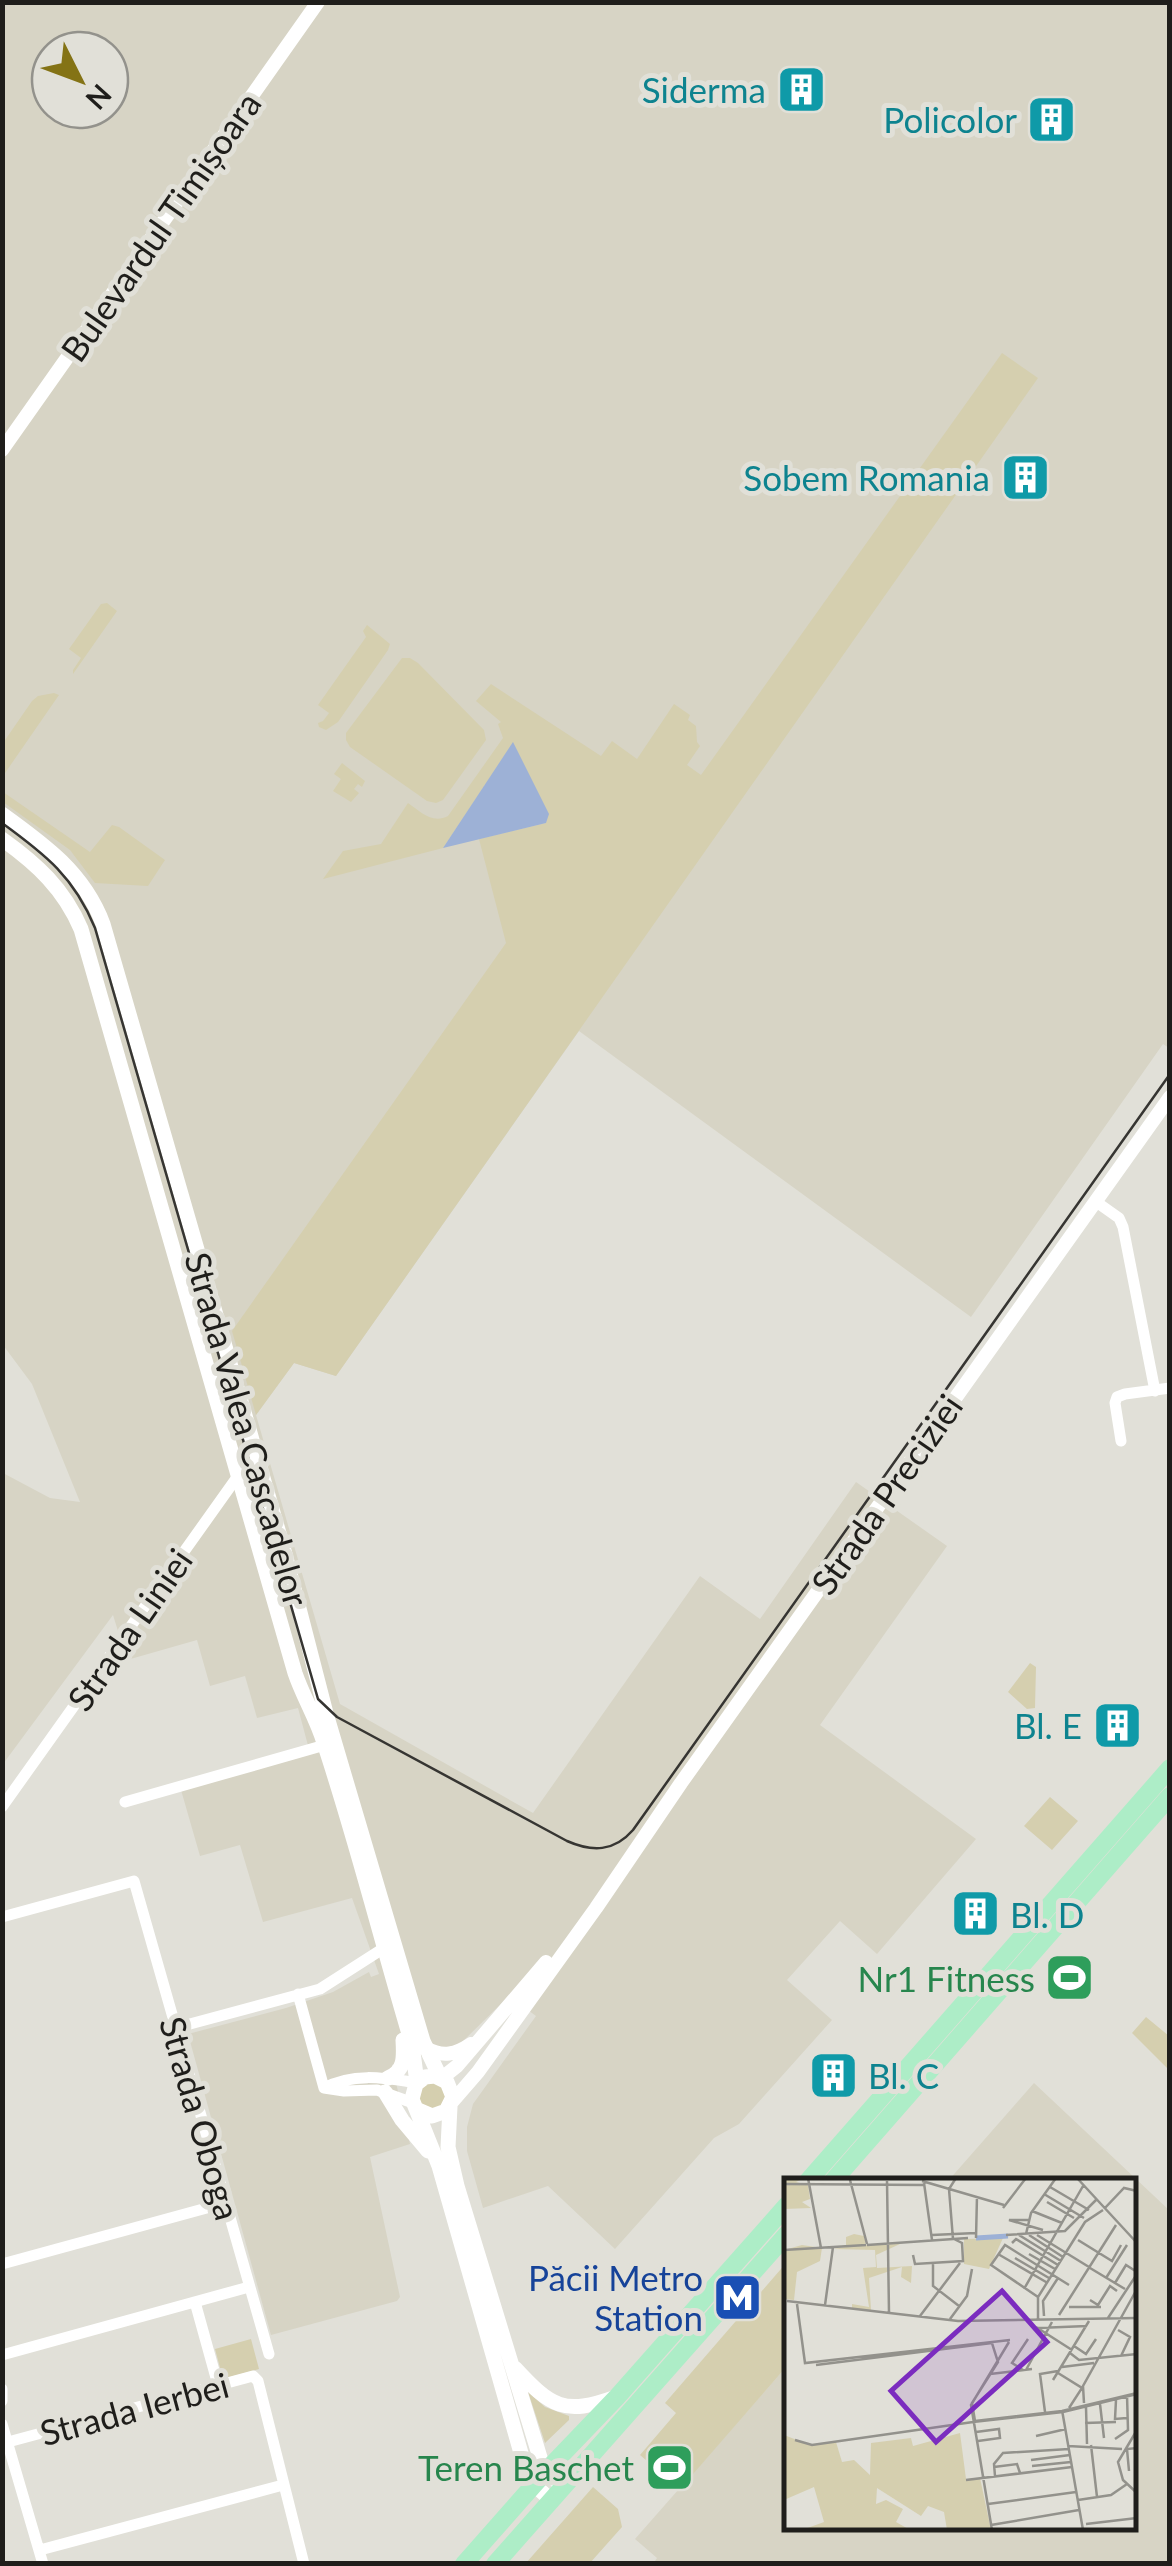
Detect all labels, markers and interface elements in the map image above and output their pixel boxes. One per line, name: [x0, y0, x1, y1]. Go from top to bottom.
north arrow: [30, 30, 130, 130]
building icon: Siderma: [775, 63, 827, 115]
place label: Siderma: [642, 68, 766, 110]
text: N: [79, 78, 119, 117]
street label: Bulevardul Timișoara: [51, 83, 269, 369]
building icon: Policolor: [1026, 93, 1078, 145]
place label: Policolor: [883, 98, 1017, 140]
building icon: Sobem Romania: [999, 451, 1051, 503]
place label: Sobem Romania: [743, 456, 990, 498]
street label: Strada Valea Cascadelor: [177, 1247, 319, 1611]
street label: Strada Preciziei: [802, 1386, 970, 1602]
street label: Strada Liniei: [58, 1540, 200, 1718]
building icon: Bl. E: [1091, 1699, 1143, 1751]
place label: Bl. E: [1014, 1704, 1082, 1746]
building icon: Bl. D: [949, 1888, 1001, 1940]
place label: Bl. D: [1010, 1893, 1084, 1935]
sports icon: Nr1 Fitness: [1044, 1952, 1096, 2004]
place label: Nr1 Fitness: [858, 1957, 1035, 1999]
street label: Strada Oboga: [152, 2012, 250, 2224]
building icon: Bl. C: [807, 2049, 859, 2101]
place label: Bl. C: [868, 2054, 939, 2096]
inset map: [784, 2178, 1137, 2531]
place label: Păcii Metro Station: [528, 2256, 703, 2338]
metro station icon: Păcii Metro Station: [712, 2271, 764, 2323]
street label: Strada Ierbei: [35, 2363, 233, 2453]
sports icon: Teren Baschet: [643, 2441, 695, 2493]
place label: Teren Baschet: [418, 2446, 634, 2488]

